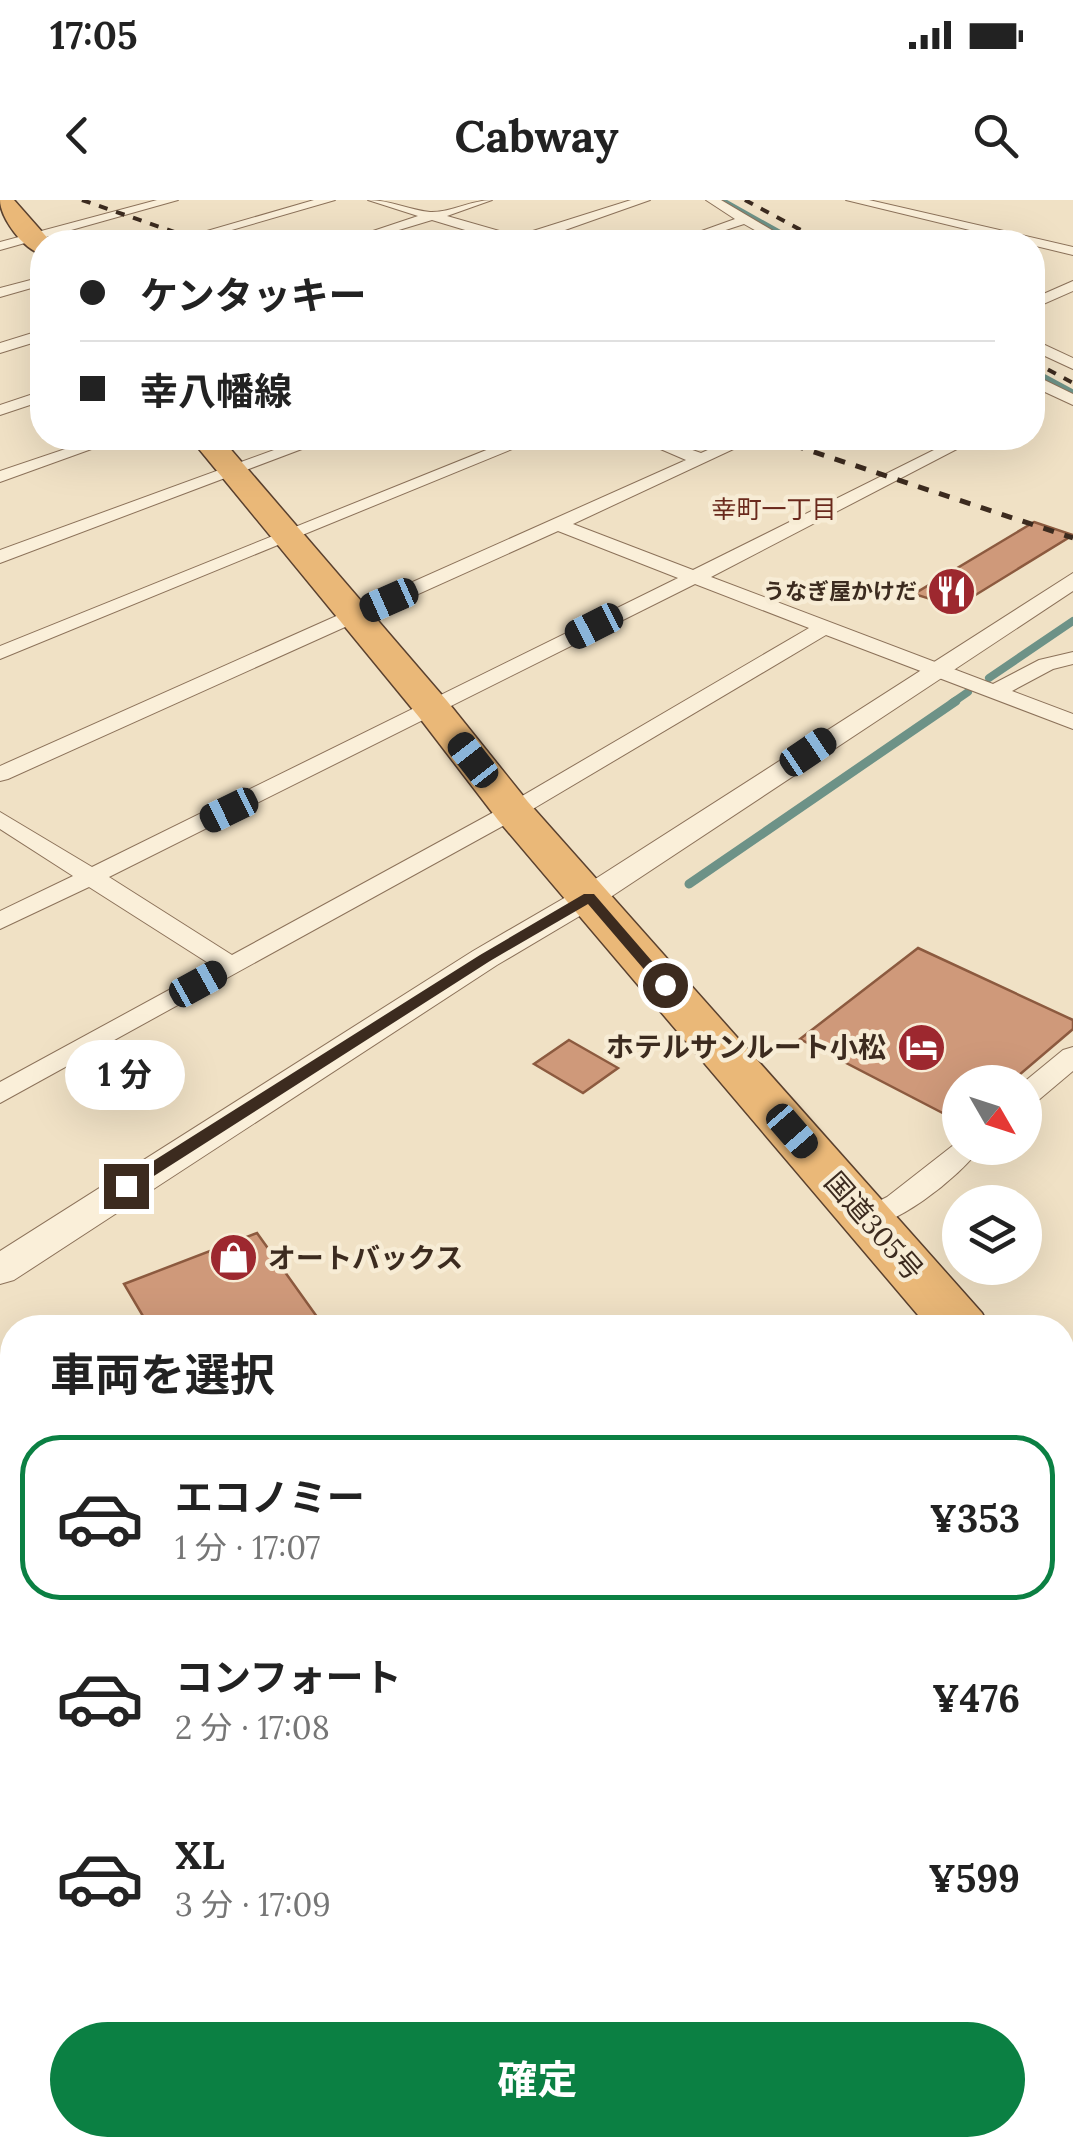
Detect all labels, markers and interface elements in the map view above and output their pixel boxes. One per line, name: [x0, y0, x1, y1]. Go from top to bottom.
text: 17:05: [50, 11, 137, 59]
text: Cabway: [454, 107, 619, 164]
icon: back: [50, 108, 105, 163]
icon: search: [968, 108, 1023, 163]
text: ケンタッキー: [140, 271, 367, 319]
text: 幸八幡線: [140, 367, 292, 415]
district label: 幸町一丁目: [711, 493, 837, 525]
restaurant icon: うなぎ屋かけだ: [926, 565, 978, 617]
car: [355, 574, 423, 626]
place label: うなぎ屋かけだ: [763, 577, 917, 605]
car: [560, 599, 628, 653]
car: [775, 723, 841, 781]
car: [443, 727, 503, 793]
car: [195, 783, 263, 837]
car: [164, 956, 232, 1012]
route start: [643, 963, 688, 1008]
hotel icon: ホテルサンルート小松: [895, 1021, 947, 1073]
place label: ホテルサンルート小松: [606, 1029, 886, 1065]
callout: 1 分: [66, 1041, 186, 1111]
text: 1 分: [98, 1054, 152, 1095]
north arrow: [942, 1065, 1042, 1165]
map controls: [942, 1065, 1042, 1285]
car: [761, 1099, 823, 1163]
route end: [104, 1164, 149, 1209]
street label: 国道305号: [817, 1164, 931, 1288]
button: layers: [942, 1185, 1042, 1285]
shop icon: オートバックス: [207, 1232, 259, 1284]
place label: オートバックス: [268, 1240, 463, 1276]
text: 車両を選択: [50, 1346, 275, 1403]
icon: car: [55, 1473, 145, 1563]
text: エコノミー: [175, 1473, 365, 1521]
text: ¥353: [929, 1494, 1020, 1542]
text: 1 分 · 17:07: [175, 1527, 320, 1568]
icon: car: [55, 1653, 145, 1743]
text: コンフォート: [175, 1653, 402, 1701]
text: ¥476: [932, 1674, 1020, 1722]
text: 2 分 · 17:08: [175, 1707, 330, 1748]
text: XL: [175, 1831, 225, 1879]
icon: car: [55, 1833, 145, 1923]
text: ¥599: [928, 1854, 1020, 1902]
text: 3 分 · 17:09: [175, 1884, 331, 1925]
button: 確定: [50, 2022, 1025, 2137]

